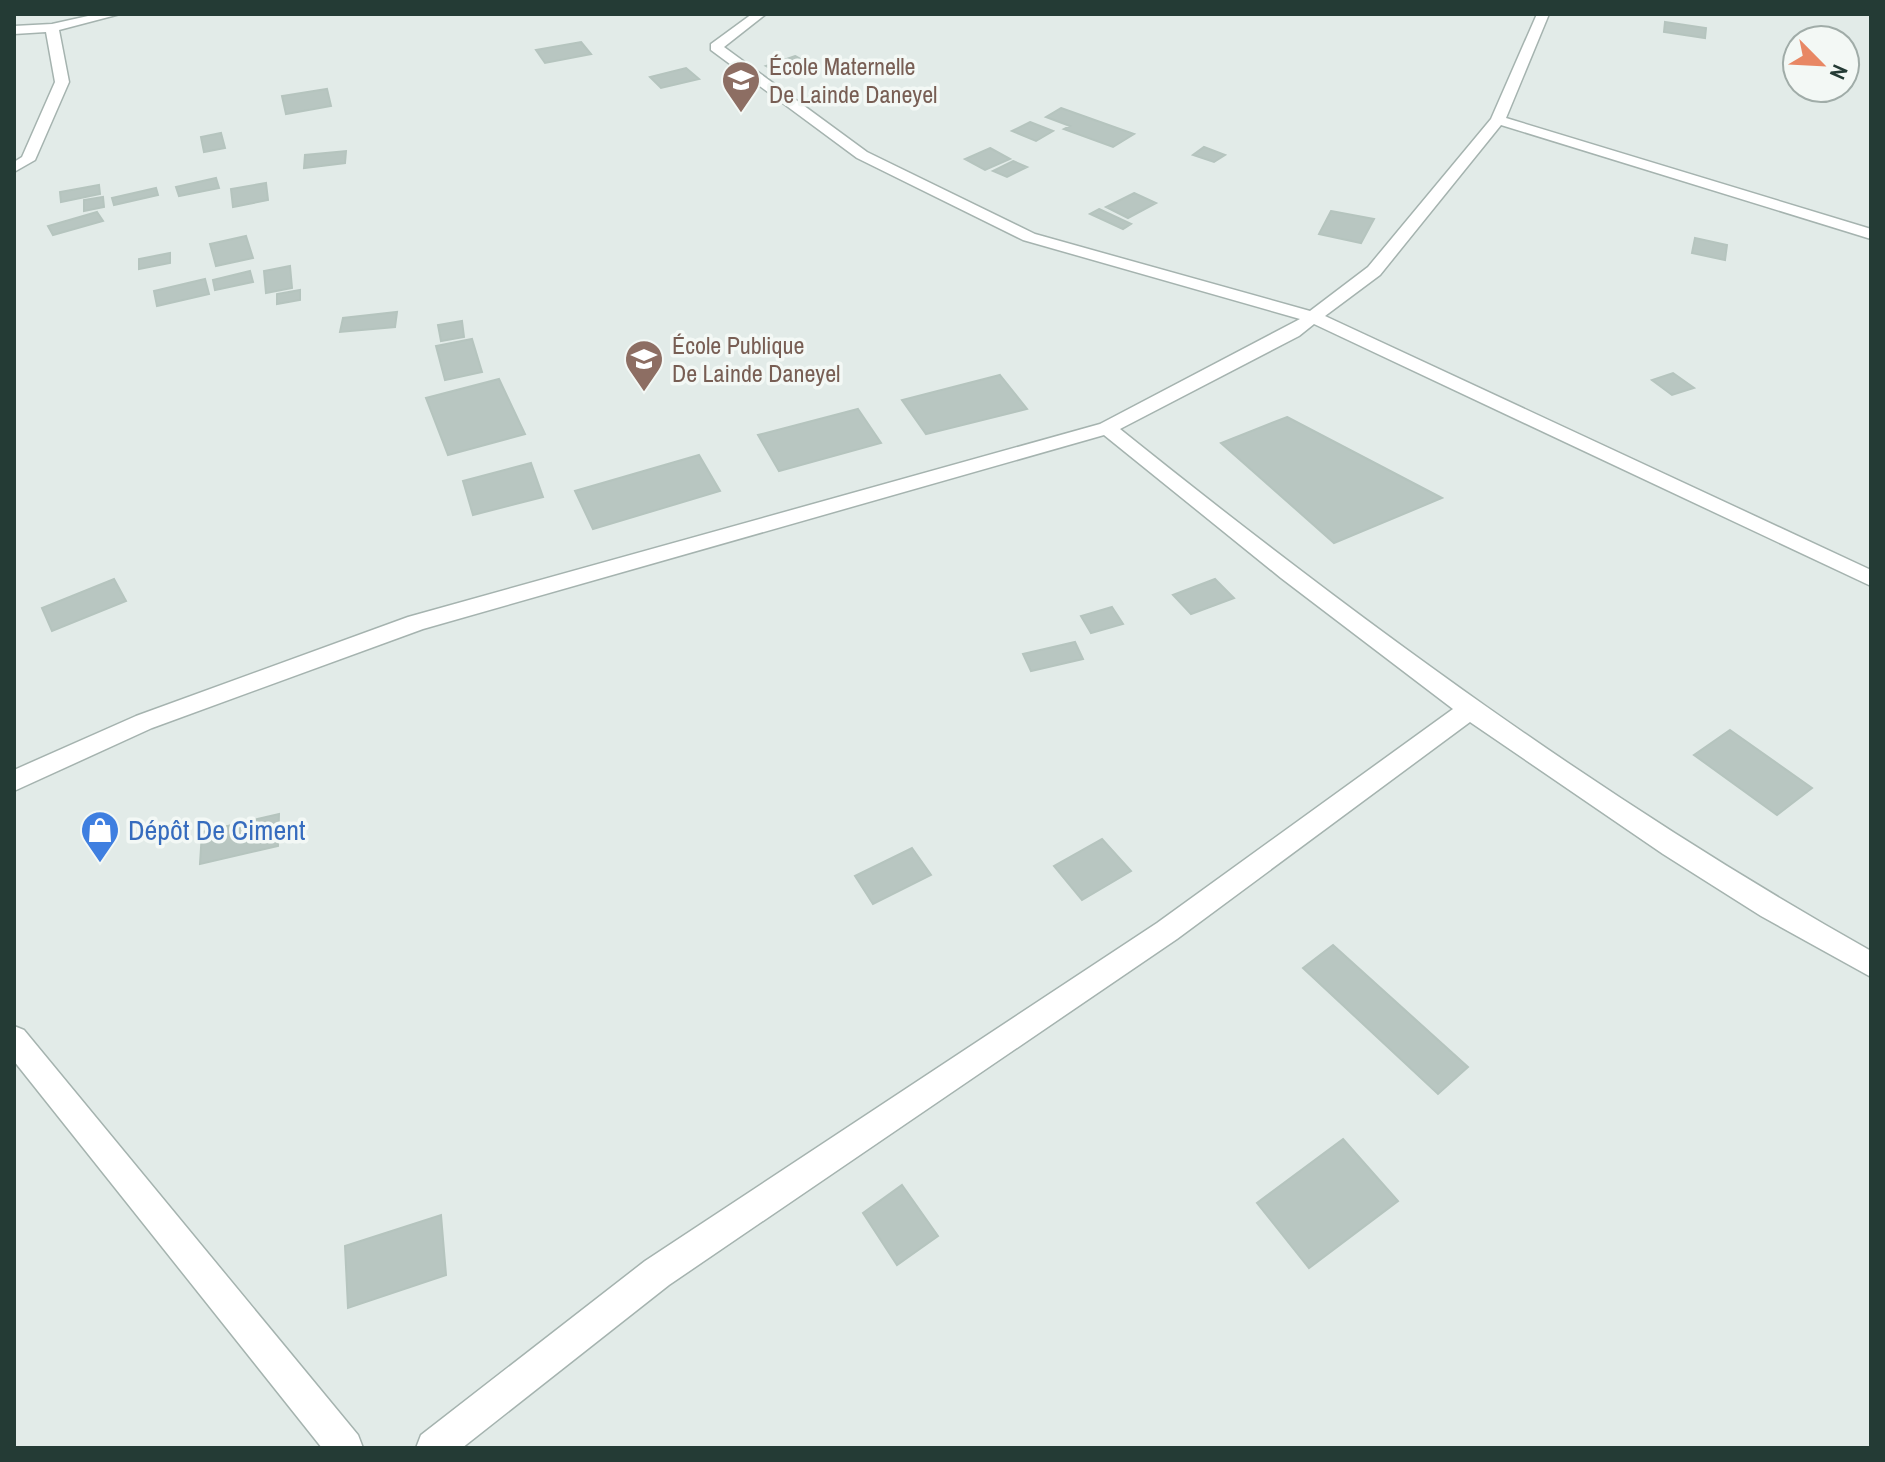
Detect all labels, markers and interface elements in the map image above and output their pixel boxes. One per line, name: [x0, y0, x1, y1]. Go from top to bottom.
north arrow: [1781, 24, 1861, 104]
place label: École Maternelle De Lainde Daneyel: [769, 50, 937, 110]
school or university icon: École Maternelle De Lainde Daneyel: [720, 59, 762, 114]
text: N: [1823, 60, 1856, 84]
place label: École Publique De Lainde Daneyel: [672, 329, 840, 389]
school or university icon: École Publique De Lainde Daneyel: [623, 338, 665, 393]
shop icon: Dépôt De Ciment: [79, 809, 121, 864]
place label: Dépôt De Ciment: [128, 811, 305, 849]

